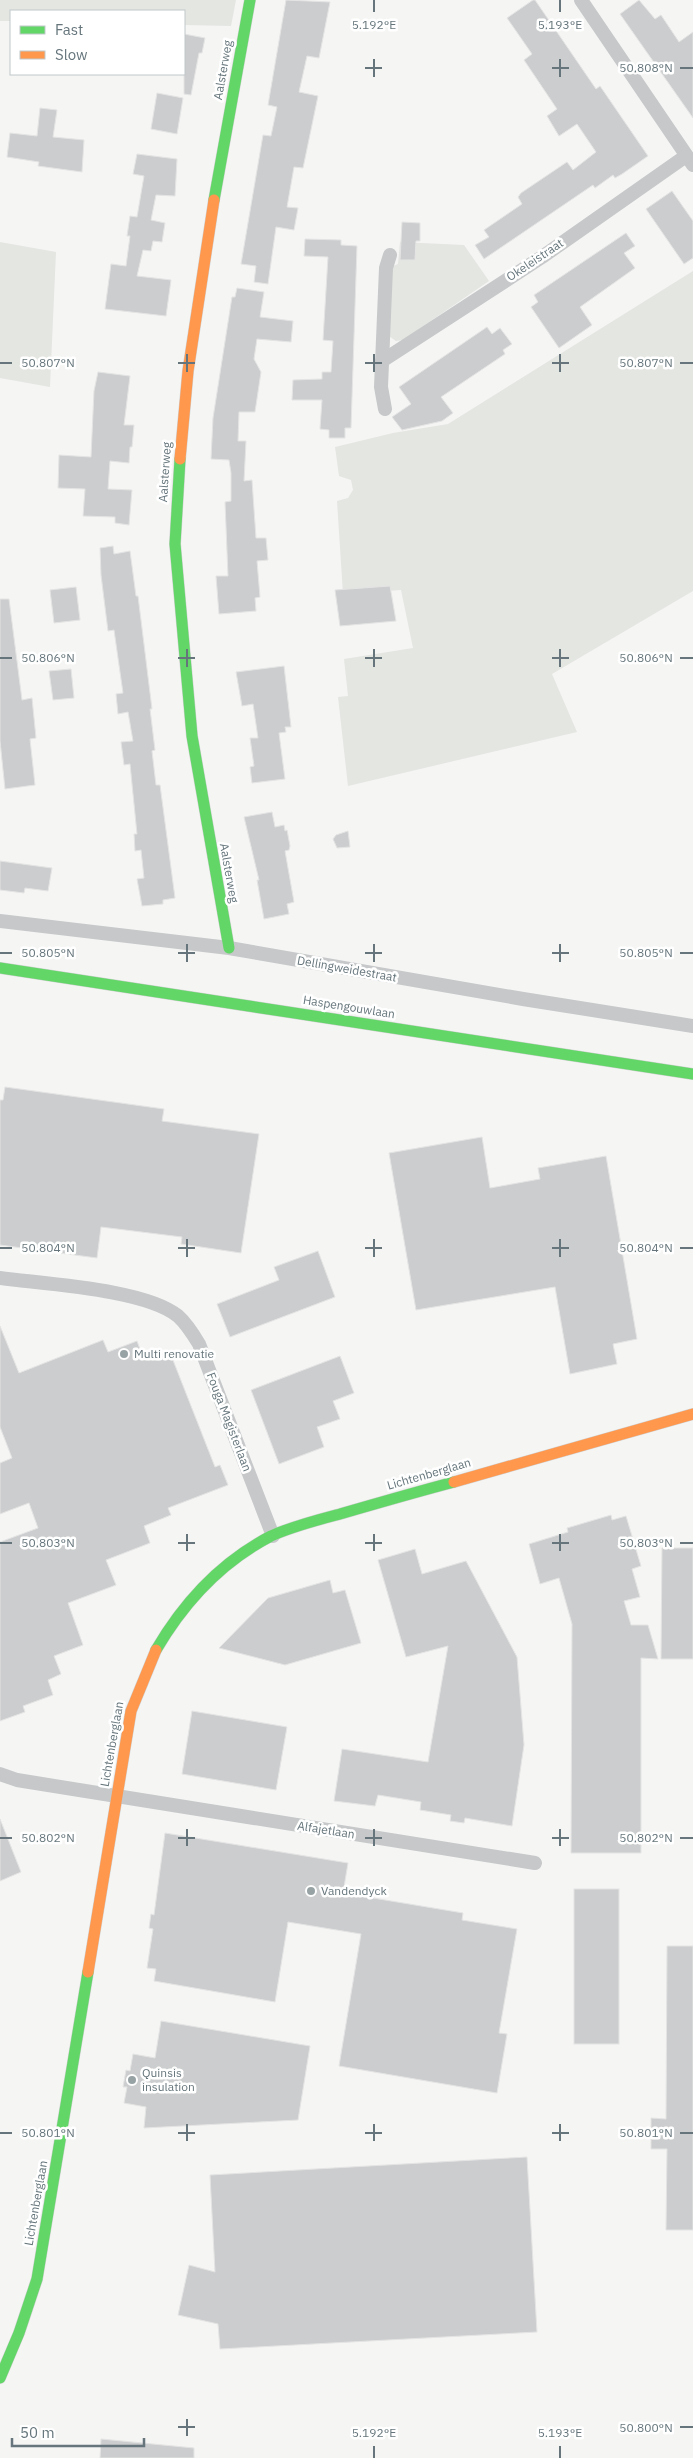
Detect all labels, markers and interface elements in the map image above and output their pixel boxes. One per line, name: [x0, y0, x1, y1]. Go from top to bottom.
legend: [10, 10, 185, 75]
text: 5.192°E: [352, 17, 396, 32]
text: 5.193°E: [538, 17, 582, 32]
text: Fast: [55, 20, 83, 39]
street label: Aalsterweg: [210, 38, 235, 101]
text: Slow: [55, 45, 88, 64]
text: 50.808°N: [619, 60, 673, 75]
street label: Okeleistraat: [503, 235, 566, 284]
text: 50.807°N: [21, 355, 75, 370]
text: 50.807°N: [619, 355, 673, 370]
street label: Aalsterweg: [155, 441, 174, 503]
text: 50.806°N: [21, 650, 75, 665]
text: 50.806°N: [619, 650, 673, 665]
street label: Aalsterweg: [217, 842, 242, 905]
text: 50.805°N: [21, 945, 75, 960]
text: 50.805°N: [619, 945, 673, 960]
street label: Dellingweidestraat: [296, 952, 398, 985]
street label: Haspengouwlaan: [302, 992, 396, 1021]
text: 50.804°N: [21, 1240, 75, 1255]
text: 50.804°N: [619, 1240, 673, 1255]
place label: Multi renovatie: [134, 1346, 215, 1361]
marker: Multi renovatie: [118, 1348, 130, 1360]
street label: Fouga Magisterlaan: [204, 1370, 255, 1473]
street label: Lichtenberglaan: [385, 1454, 472, 1493]
text: 50.803°N: [21, 1535, 75, 1550]
text: 50.803°N: [619, 1535, 673, 1550]
street label: Lichtenberglaan: [97, 1700, 126, 1788]
street label: Alfajetlaan: [296, 1818, 356, 1841]
text: 50.802°N: [21, 1830, 75, 1845]
text: 50.802°N: [619, 1830, 673, 1845]
place label: Vandendyck: [321, 1883, 387, 1898]
marker: Vandendyck: [305, 1885, 317, 1897]
place label: Quinsis insulation: [142, 2065, 195, 2094]
marker: Quinsis insulation: [126, 2074, 138, 2086]
text: 50.801°N: [21, 2125, 75, 2140]
text: 50.801°N: [619, 2125, 673, 2140]
street label: Lichtenberglaan: [21, 2159, 50, 2247]
scale bar: [12, 2416, 145, 2448]
text: 50.800°N: [619, 2420, 673, 2435]
text: 50 m: [20, 2423, 55, 2442]
text: 5.192°E: [352, 2425, 396, 2440]
text: 5.193°E: [538, 2425, 582, 2440]

